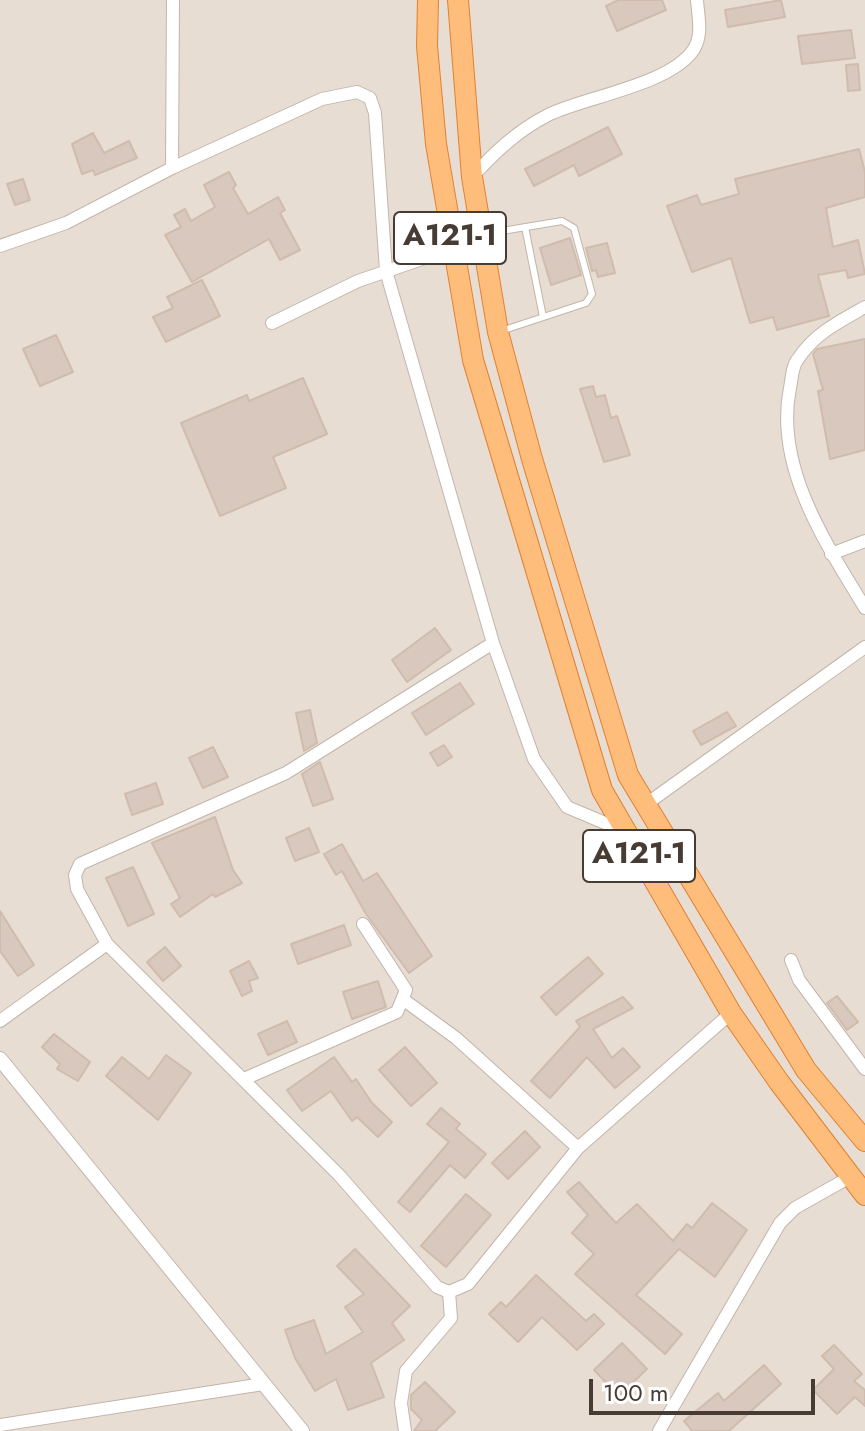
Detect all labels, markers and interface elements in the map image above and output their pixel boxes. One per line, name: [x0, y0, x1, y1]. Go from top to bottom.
road number: A121-1: [394, 212, 506, 264]
road number: A121-1: [583, 830, 695, 882]
scale bar: [593, 1363, 819, 1413]
text: 100 m: [603, 1375, 669, 1410]

